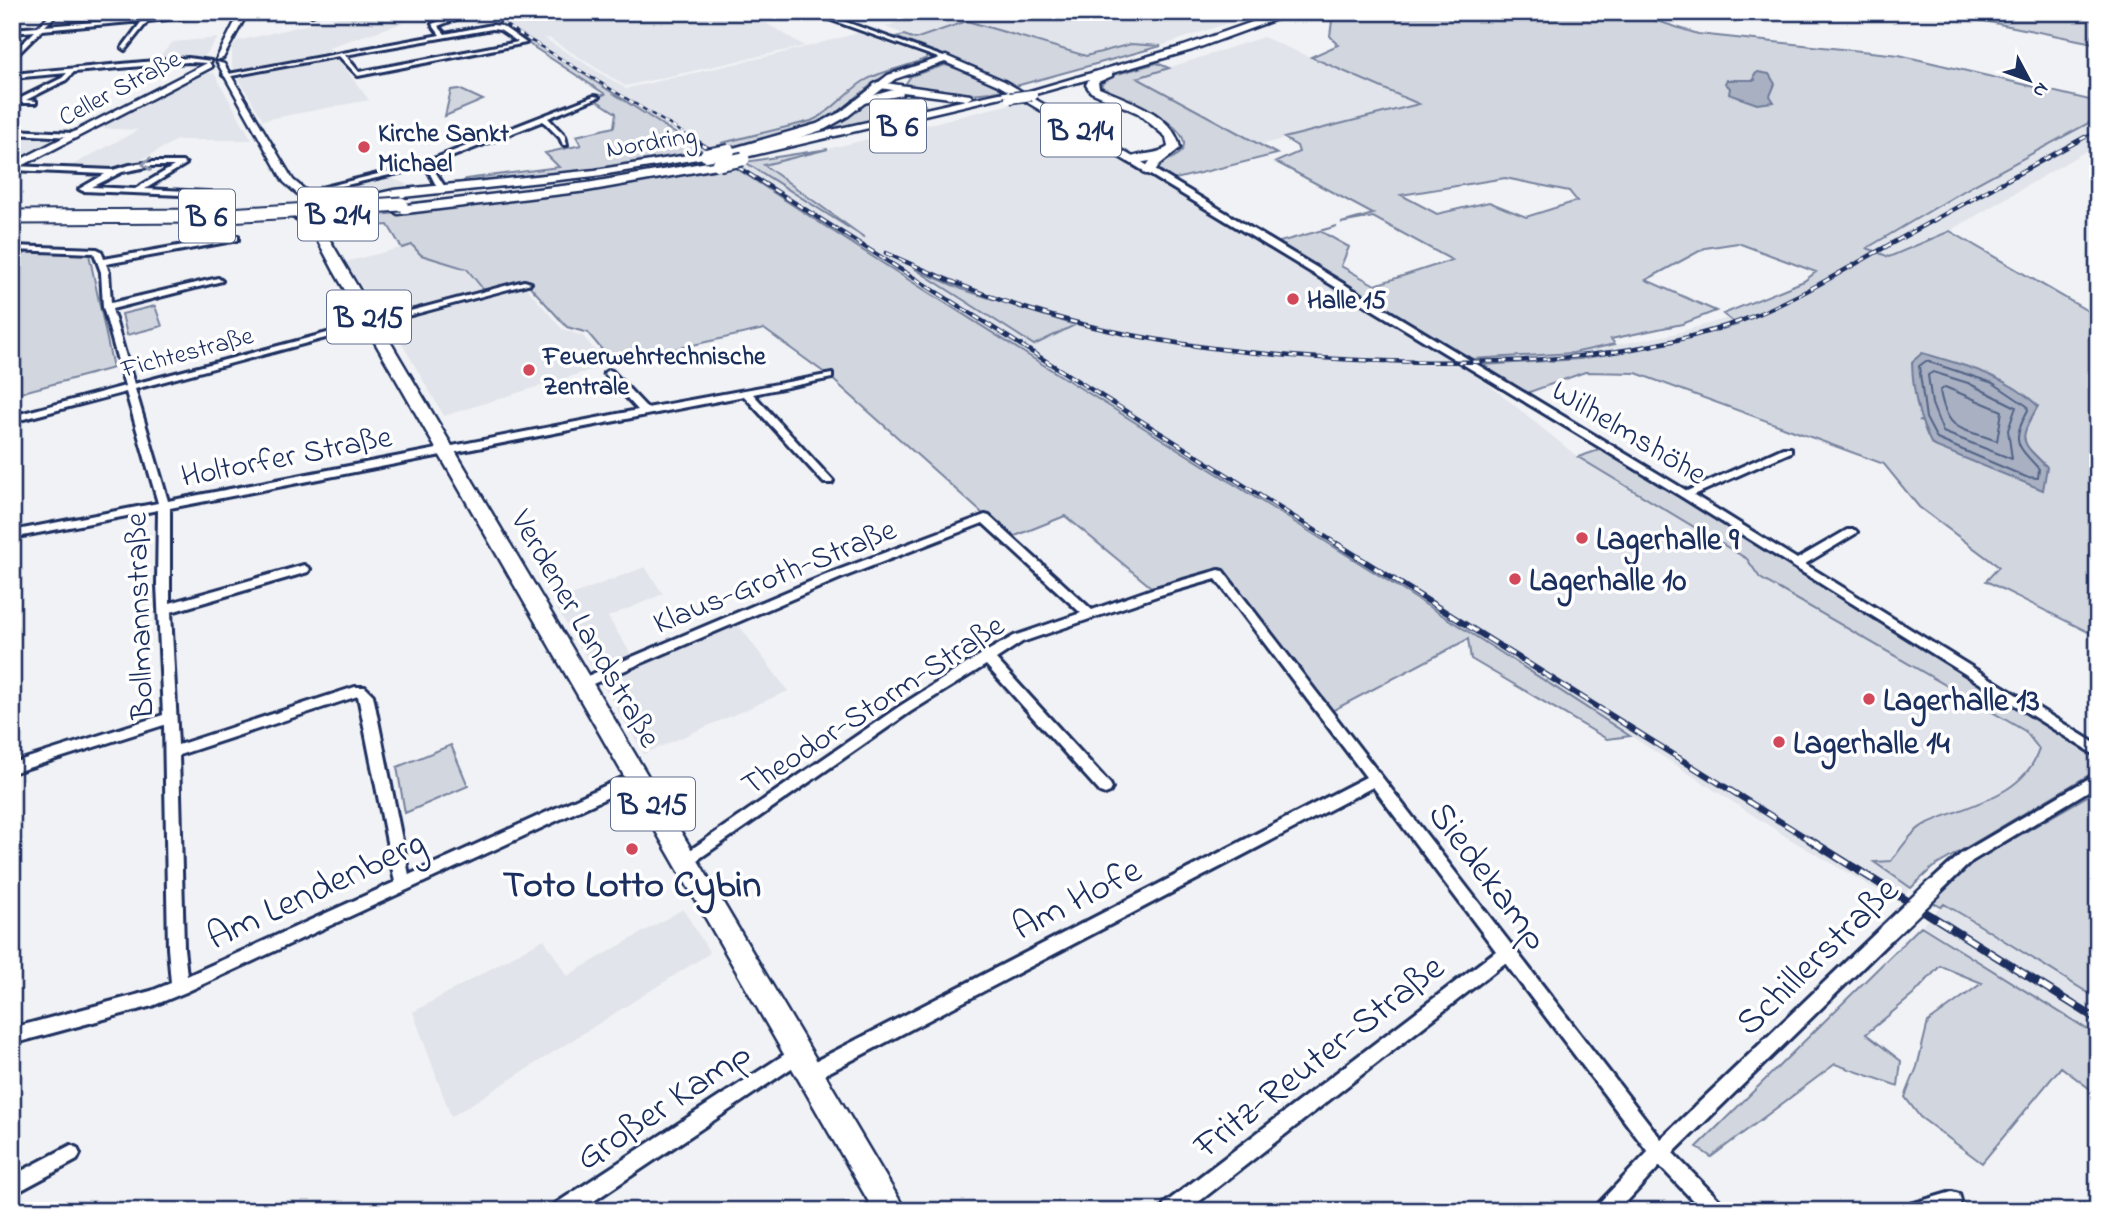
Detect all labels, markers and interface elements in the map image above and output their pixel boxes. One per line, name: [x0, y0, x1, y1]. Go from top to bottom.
street label: Celler Straße: [52, 41, 189, 138]
north arrow: [1994, 46, 2064, 116]
text: N: [2025, 76, 2054, 103]
road number: B 6: [870, 100, 926, 152]
road number: B 214: [1041, 104, 1121, 156]
place label: Kirche Sankt Michael: [378, 116, 509, 184]
street label: Nordring: [604, 118, 699, 170]
marker: Kirche Sankt Michael: [356, 139, 372, 155]
one-way arrow: [141, 156, 152, 171]
road number: B 214: [298, 188, 378, 241]
road number: B 6: [179, 190, 235, 243]
place label: Halle 15: [1307, 283, 1386, 321]
road number: B 215: [327, 290, 411, 344]
marker: Halle 15: [1285, 291, 1301, 307]
street label: Fichtestraße: [117, 318, 258, 390]
place label: Feuerwehrtechnische Zentrale: [541, 339, 767, 407]
marker: Feuerwehrtechnische Zentrale: [521, 362, 537, 378]
street label: Wilhelmshöhe: [1542, 369, 1715, 499]
street label: Holtorfer Straße: [177, 415, 397, 502]
street label: Verdener Landstraße: [496, 501, 672, 758]
street label: Klaus-Groth-Straße: [647, 508, 905, 649]
street label: Bollmannstraße: [114, 511, 169, 721]
place label: Lagerhalle 9: [1596, 518, 1739, 566]
marker: Lagerhalle 9: [1574, 530, 1590, 546]
place label: Lagerhalle 10: [1529, 559, 1687, 607]
marker: Lagerhalle 10: [1507, 571, 1523, 587]
street label: Theodor-Storm-Straße: [733, 604, 1015, 810]
place label: Lagerhalle 13: [1883, 679, 2040, 727]
marker: Lagerhalle 13: [1861, 691, 1877, 707]
place label: Lagerhalle 14: [1793, 722, 1951, 770]
marker: Lagerhalle 14: [1771, 734, 1787, 750]
road number: B 215: [611, 778, 695, 831]
street label: Siedekamp: [1412, 791, 1562, 964]
street label: Am Lendenberg: [198, 817, 435, 967]
marker: Toto Lotto Cybin: [624, 841, 640, 857]
street label: Am Hofe: [1003, 844, 1153, 957]
place label: Toto Lotto Cybin: [503, 859, 761, 915]
street label: Schillerstraße: [1724, 864, 1914, 1051]
street label: Fritz-Reuter-Straße: [1182, 942, 1459, 1175]
street label: Großer Kamp: [565, 1028, 763, 1187]

